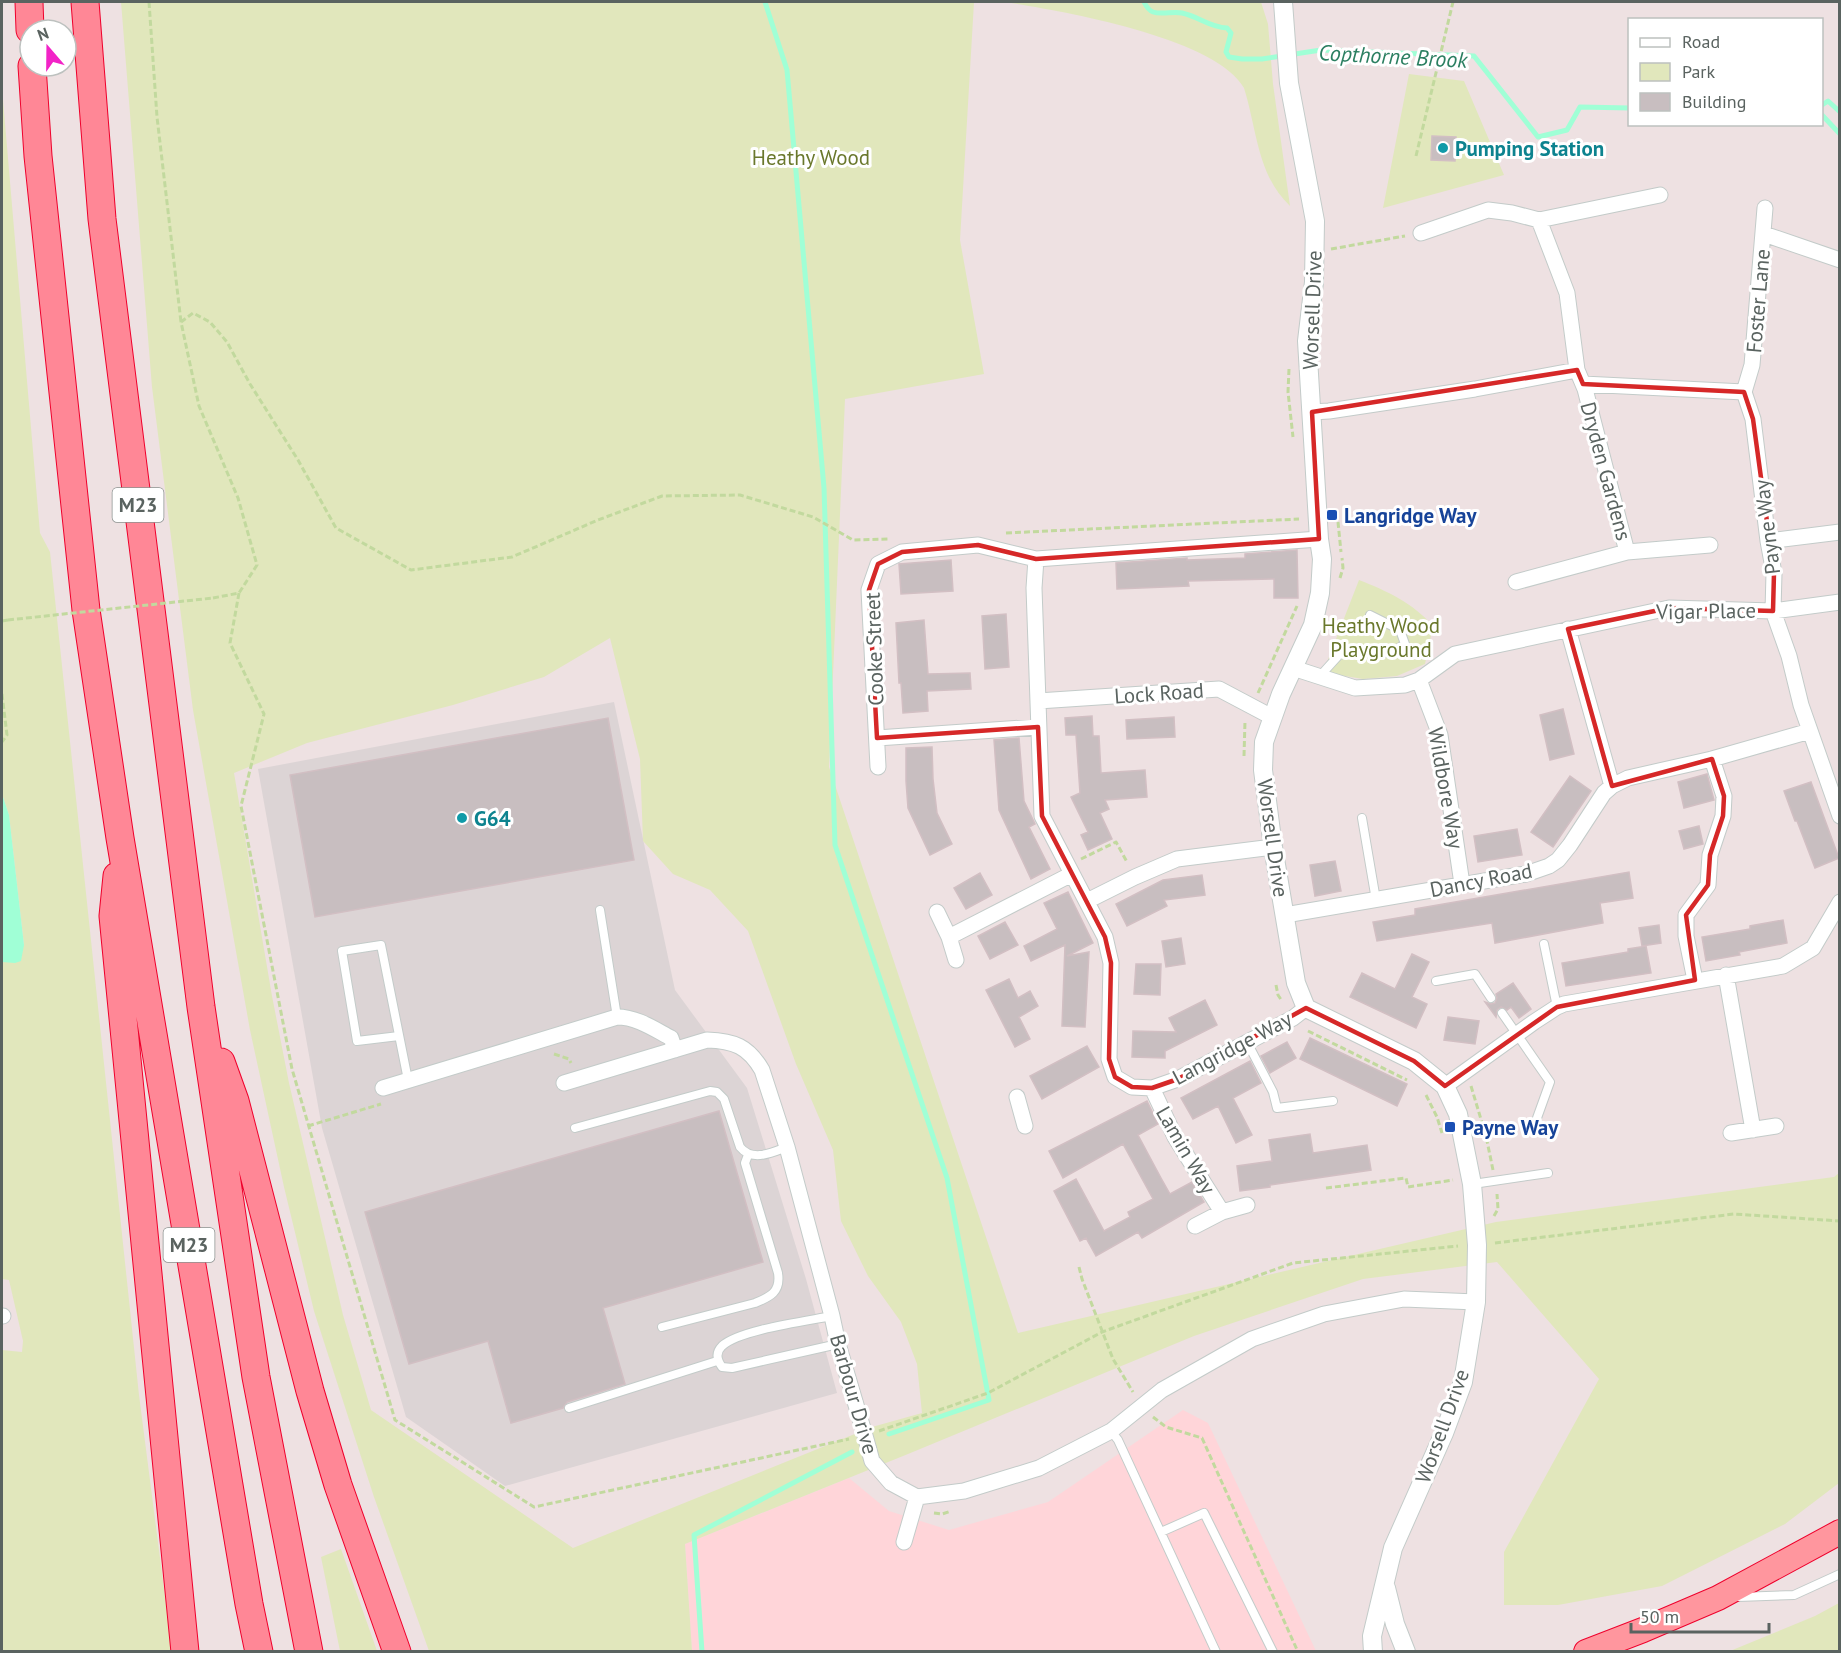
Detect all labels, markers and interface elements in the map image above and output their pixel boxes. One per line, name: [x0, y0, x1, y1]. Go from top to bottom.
north arrow: [18, 18, 78, 78]
legend: [1628, 18, 1823, 126]
text: N: [35, 23, 51, 45]
text: Road: [1682, 30, 1720, 53]
water label: Copthorne Brook: [1318, 38, 1469, 74]
text: Park: [1682, 60, 1715, 83]
text: Building: [1682, 90, 1746, 113]
place label: Pumping Station: [1455, 135, 1604, 162]
marker: Pumping Station: [1436, 141, 1450, 155]
park label: Heathy Wood: [752, 144, 870, 171]
street label: Foster Lane: [1740, 248, 1776, 354]
street label: Worsell Drive: [1296, 250, 1328, 370]
street label: Dryden Gardens: [1575, 399, 1637, 543]
street label: Payne Way: [1748, 478, 1786, 576]
road number: M23: [112, 488, 164, 522]
place label: Langridge Way: [1344, 502, 1477, 529]
marker: Langridge Way: [1325, 508, 1339, 522]
street label: Cooke Street: [859, 592, 889, 706]
street label: Vigar Place: [1655, 597, 1756, 625]
park label: Heathy Wood Playground: [1322, 612, 1440, 663]
street label: Lock Road: [1113, 676, 1205, 710]
street label: Wildbore Way: [1422, 725, 1470, 851]
street label: Worsell Drive: [1251, 777, 1295, 899]
place label: G64: [474, 805, 511, 832]
marker: G64: [455, 811, 469, 825]
street label: Dancy Road: [1427, 857, 1535, 903]
street label: Langridge Way: [1168, 1005, 1297, 1091]
street label: Lamin Way: [1150, 1101, 1222, 1199]
place label: Payne Way: [1462, 1114, 1559, 1141]
marker: Payne Way: [1443, 1120, 1457, 1134]
road number: M23: [164, 1228, 214, 1262]
street label: Barbour Drive: [824, 1331, 884, 1457]
street label: Worsell Drive: [1409, 1365, 1475, 1487]
scale bar: [1631, 1596, 1769, 1634]
text: 50 m: [1640, 1605, 1679, 1628]

